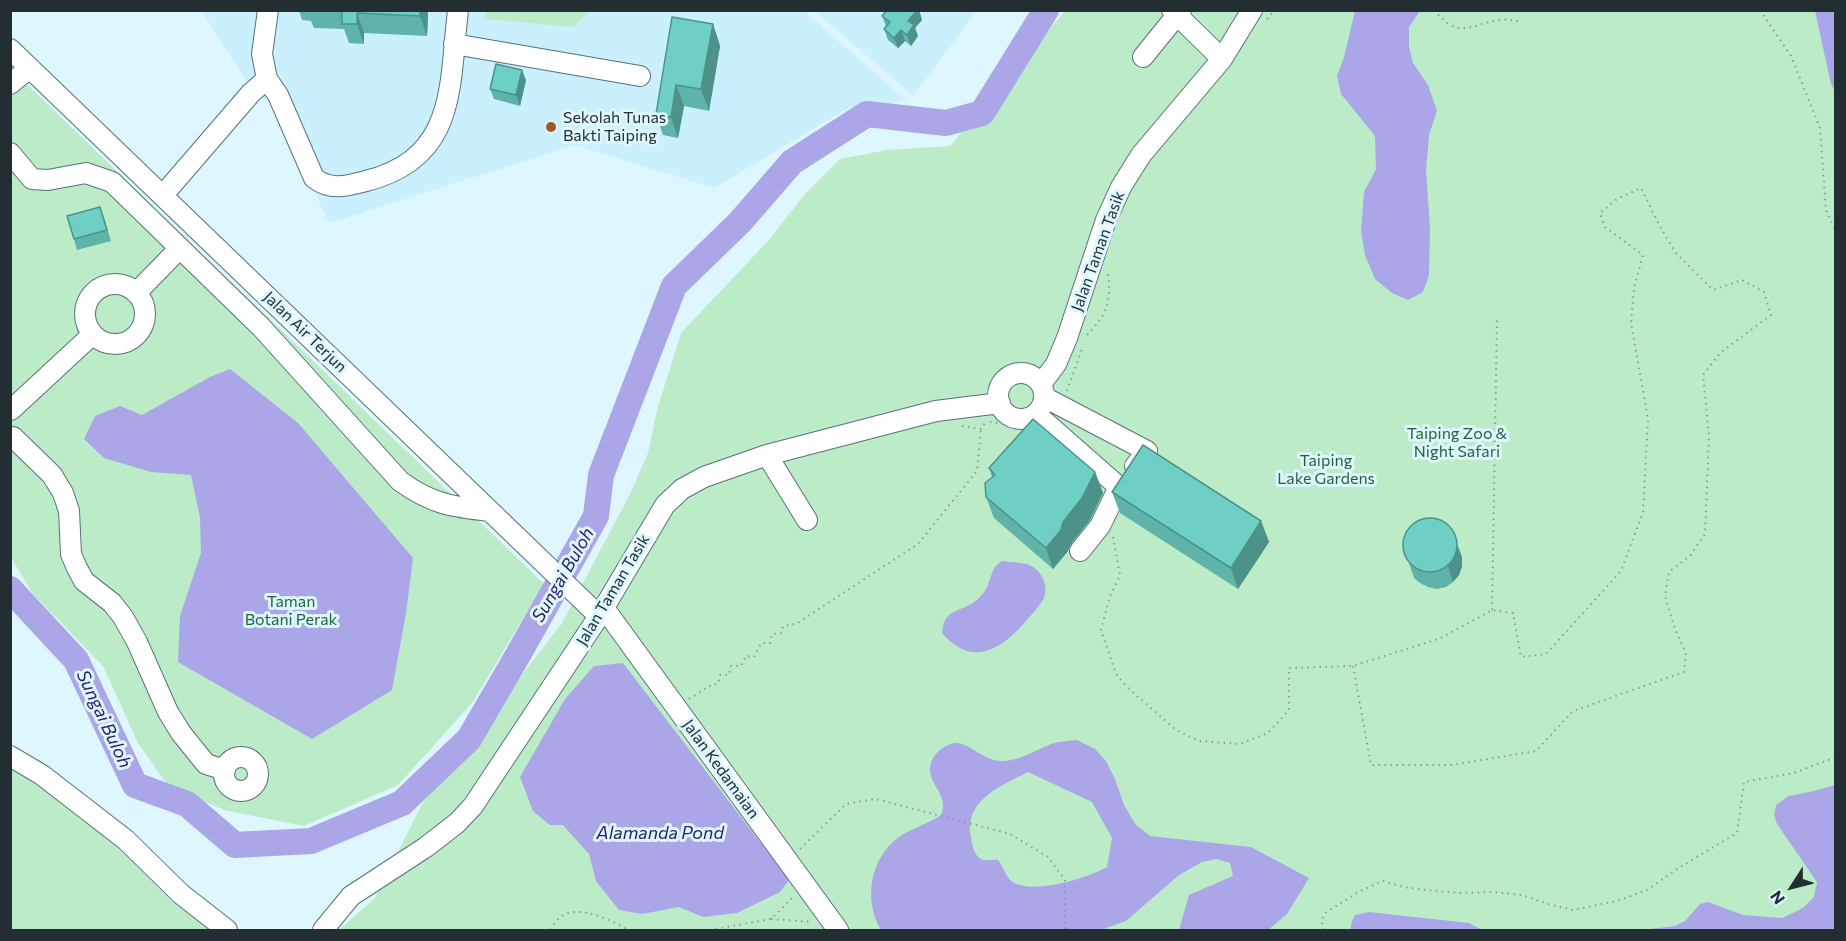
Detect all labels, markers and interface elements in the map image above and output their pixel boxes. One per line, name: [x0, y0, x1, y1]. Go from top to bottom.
place label: Sekolah Tunas Bakti Taiping: [563, 108, 666, 146]
marker: Sekolah Tunas Bakti Taiping: [544, 120, 558, 134]
street label: Jalan Taman Tasik: [1067, 188, 1129, 314]
street label: Jalan Air Terjun: [259, 287, 351, 377]
park label: Taiping Zoo & Night Safari: [1407, 424, 1507, 462]
park label: Taiping Lake Gardens: [1277, 451, 1375, 489]
water label: Sungai Buloh: [527, 524, 599, 626]
street label: Jalan Taman Tasik: [572, 531, 654, 649]
park label: Taman Botani Perak: [245, 592, 337, 630]
water label: Sungai Buloh: [72, 667, 136, 771]
street label: Jalan Kedamaian: [679, 716, 763, 822]
water label: Alamanda Pond: [596, 822, 724, 844]
north arrow: [1762, 857, 1822, 917]
text: N: [1766, 887, 1788, 908]

